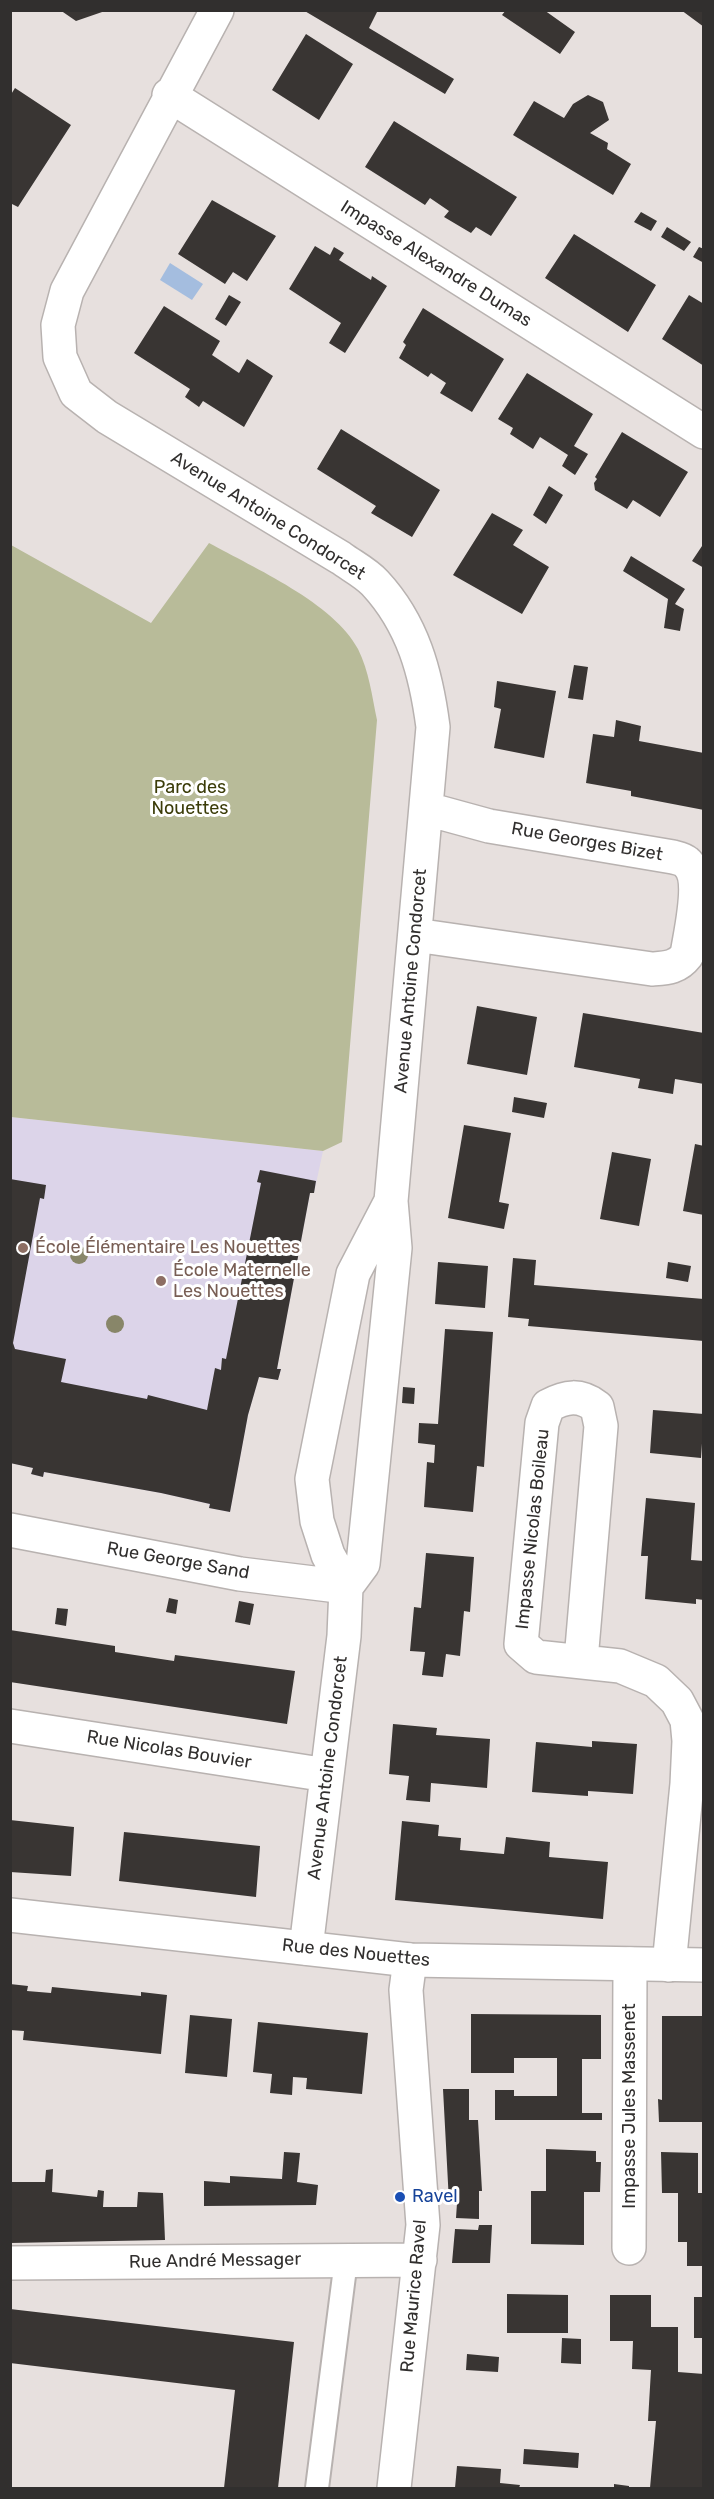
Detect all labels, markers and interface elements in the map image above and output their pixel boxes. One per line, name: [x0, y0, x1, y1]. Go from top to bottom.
street label: Impasse Alexandre Dumas: [336, 196, 536, 332]
street label: Avenue Antoine Condorcet: [167, 447, 369, 585]
park label: Parc des Nouettes: [151, 777, 229, 820]
street label: Rue Georges Bizet: [510, 818, 664, 866]
street label: Avenue Antoine Condorcet: [390, 868, 432, 1094]
place label: École Élémentaire Les Nouettes: [35, 1237, 300, 1259]
marker: École Élémentaire Les Nouettes: [16, 1241, 30, 1255]
place label: École Maternelle Les Nouettes: [173, 1260, 311, 1302]
marker: École Maternelle Les Nouettes: [154, 1274, 168, 1288]
street label: Impasse Nicolas Boileau: [512, 1428, 554, 1630]
street label: Rue George Sand: [105, 1538, 251, 1584]
street label: Avenue Antoine Condorcet: [304, 1655, 352, 1881]
street label: Rue Nicolas Bouvier: [85, 1726, 253, 1774]
street label: Rue des Nouettes: [281, 1934, 431, 1972]
street label: Impasse Jules Massenet: [619, 2003, 641, 2209]
place label: Ravel: [412, 2186, 458, 2208]
marker: Ravel: [393, 2190, 407, 2204]
street label: Rue Maurice Ravel: [397, 2219, 431, 2373]
street label: Rue André Messager: [129, 2249, 301, 2273]

